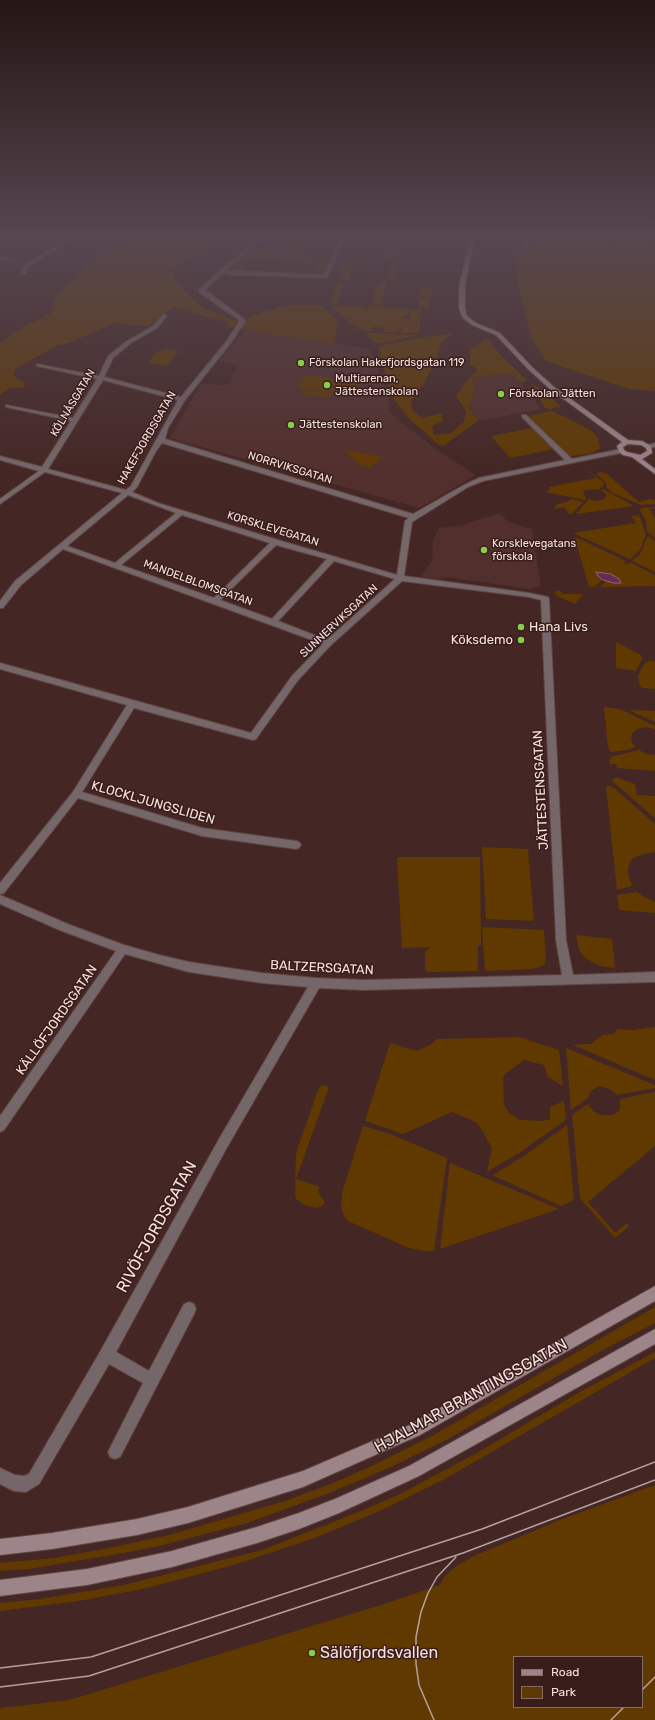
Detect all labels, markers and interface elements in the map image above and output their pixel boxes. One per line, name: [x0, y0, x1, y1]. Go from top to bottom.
place label: Förskolan Hakefjordsgatan 119: [309, 356, 464, 370]
marker: Förskolan Hakefjordsgatan 119: [296, 358, 306, 368]
street label: KÖLNÅSGATAN: [48, 367, 98, 439]
place label: Multiarenan, Jättestenskolan: [335, 372, 418, 398]
marker: Multiarenan, Jättestenskolan: [322, 380, 332, 390]
place label: Förskolan Jätten: [509, 387, 596, 401]
street label: HAKEFJORDSGATAN: [115, 389, 179, 487]
marker: Förskolan Jätten: [496, 389, 506, 399]
place label: Jättestenskolan: [299, 418, 382, 432]
marker: Jättestenskolan: [286, 420, 296, 430]
street label: NORRVIKSGATAN: [246, 449, 334, 487]
street label: KORSKLEVEGATAN: [225, 509, 321, 549]
place label: Korsklevegatans förskola: [492, 537, 576, 563]
marker: Korsklevegatans förskola: [479, 545, 489, 555]
street label: MANDELBLOMSGATAN: [142, 557, 254, 609]
street label: SUNNERVIKSGATAN: [297, 582, 381, 660]
place label: Hana Livs: [529, 619, 588, 635]
marker: Hana Livs: [516, 622, 526, 632]
place label: Köksdemo: [451, 632, 513, 648]
marker: Köksdemo: [516, 635, 526, 645]
street label: JÄTTESTENSGATAN: [530, 730, 552, 850]
street label: KLOCKLJUNGSLIDEN: [89, 778, 217, 828]
street label: BALTZERSGATAN: [270, 957, 374, 979]
street label: KÄLLÖFJORDSGATAN: [13, 962, 101, 1078]
street label: RIVÖFJORDSGATAN: [113, 1158, 201, 1296]
street label: HJALMAR BRANTINGSGATAN: [371, 1335, 571, 1457]
place label: Sälöfjordsvallen: [320, 1643, 438, 1663]
marker: Sälöfjordsvallen: [307, 1648, 317, 1658]
legend: [513, 1656, 643, 1708]
text: Road: [551, 1665, 579, 1679]
text: Park: [551, 1685, 576, 1699]

